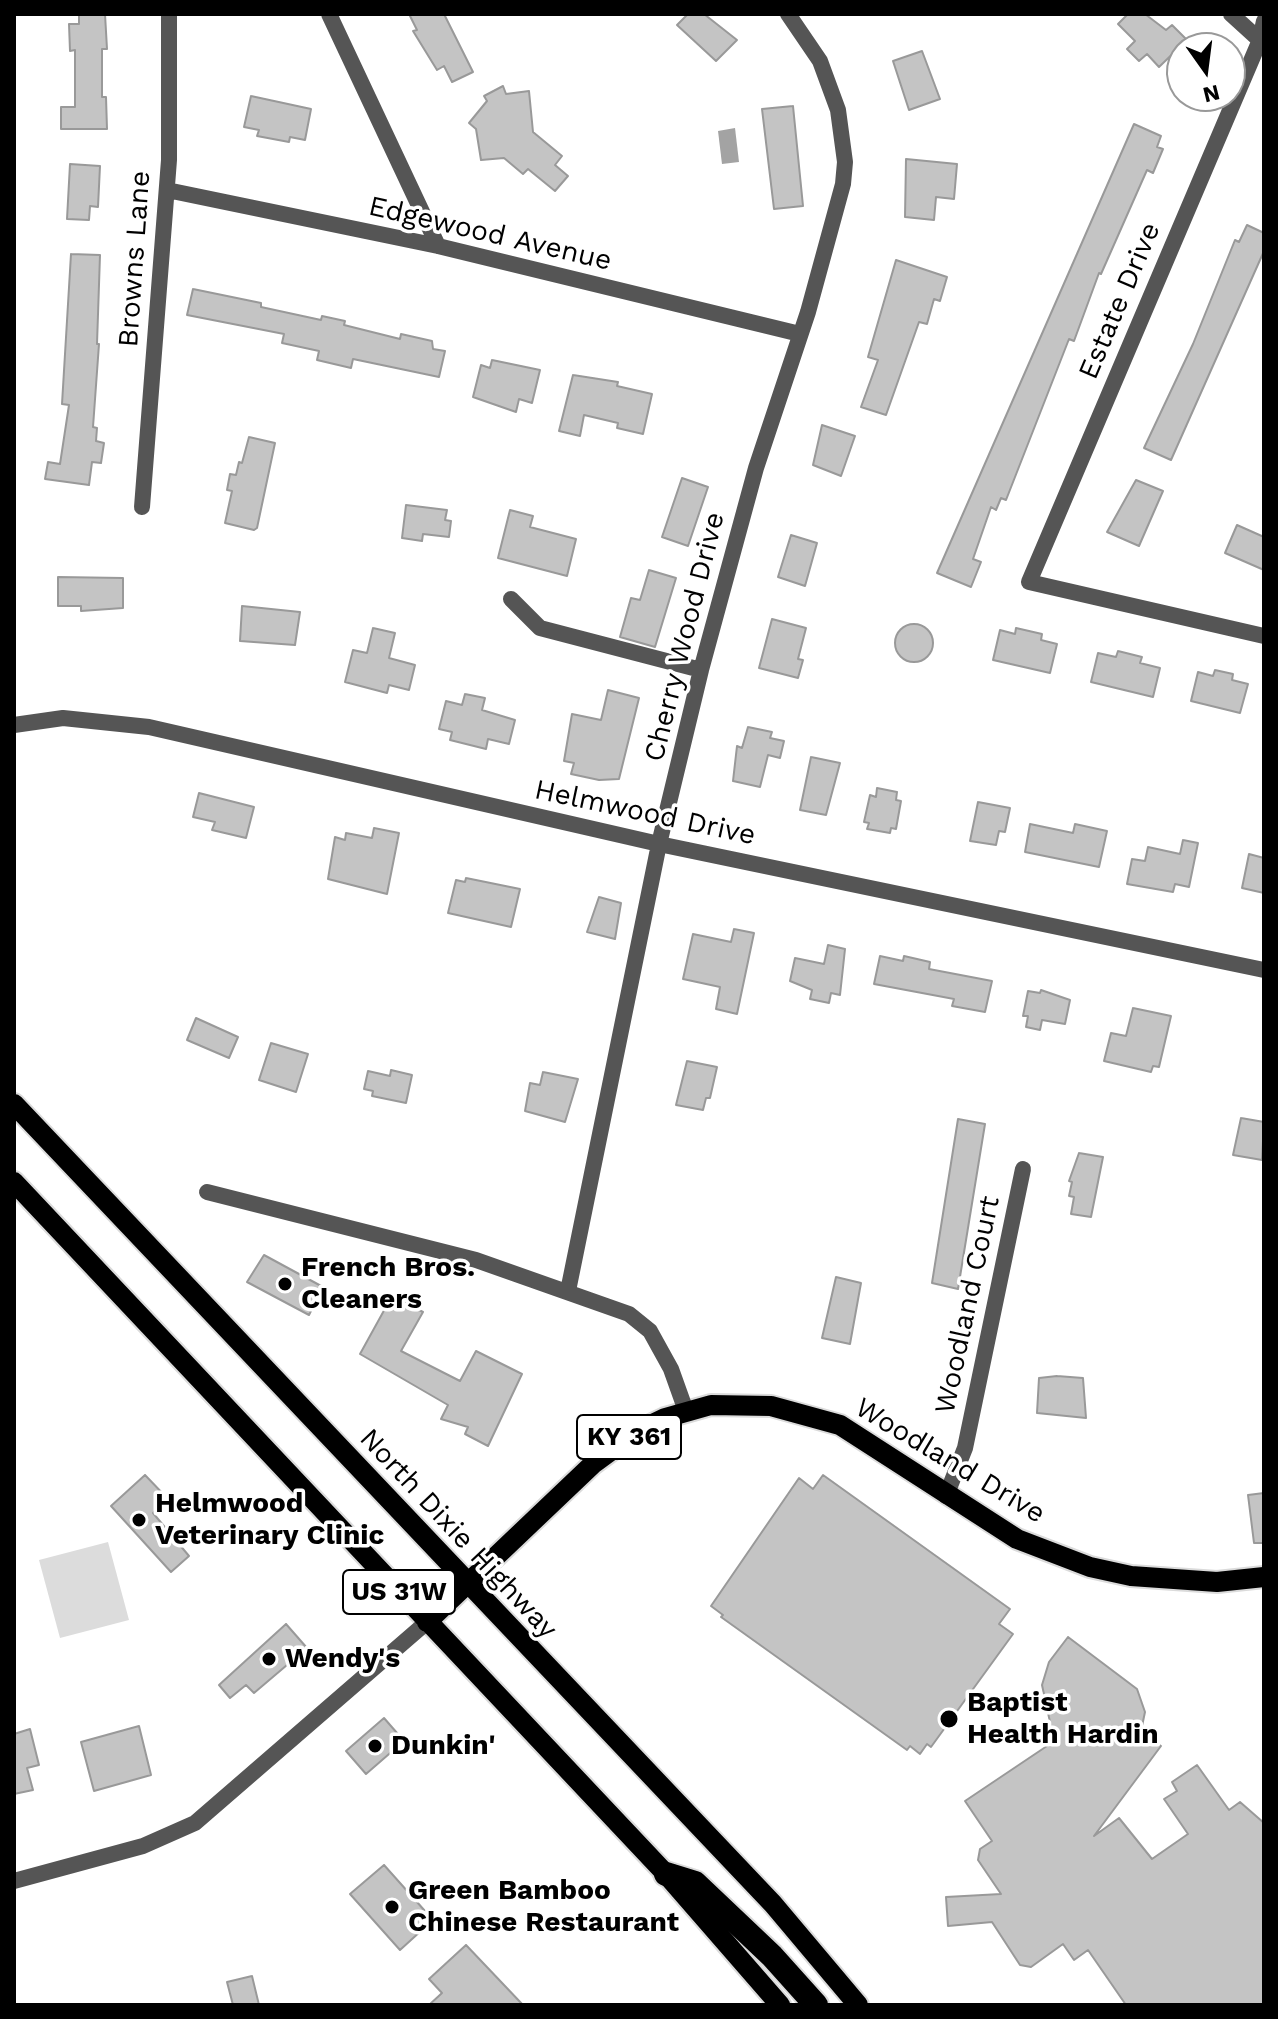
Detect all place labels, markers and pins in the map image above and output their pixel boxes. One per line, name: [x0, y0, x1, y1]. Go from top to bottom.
place label: French Bros. Cleaners: [301, 1251, 475, 1317]
marker: French Bros. Cleaners: [276, 1275, 294, 1293]
place label: Helmwood Veterinary Clinic: [155, 1487, 384, 1553]
marker: Helmwood Veterinary Clinic: [130, 1511, 148, 1529]
place label: Wendy's: [285, 1642, 400, 1676]
marker: Wendy's: [260, 1650, 278, 1668]
place label: Baptist Health Hardin: [967, 1686, 1159, 1752]
marker: Baptist Health Hardin: [938, 1708, 960, 1730]
place label: Dunkin': [391, 1729, 495, 1763]
marker: Dunkin': [366, 1737, 384, 1755]
place label: Green Bamboo Chinese Restaurant: [408, 1874, 679, 1940]
marker: Green Bamboo Chinese Restaurant: [383, 1898, 401, 1916]

